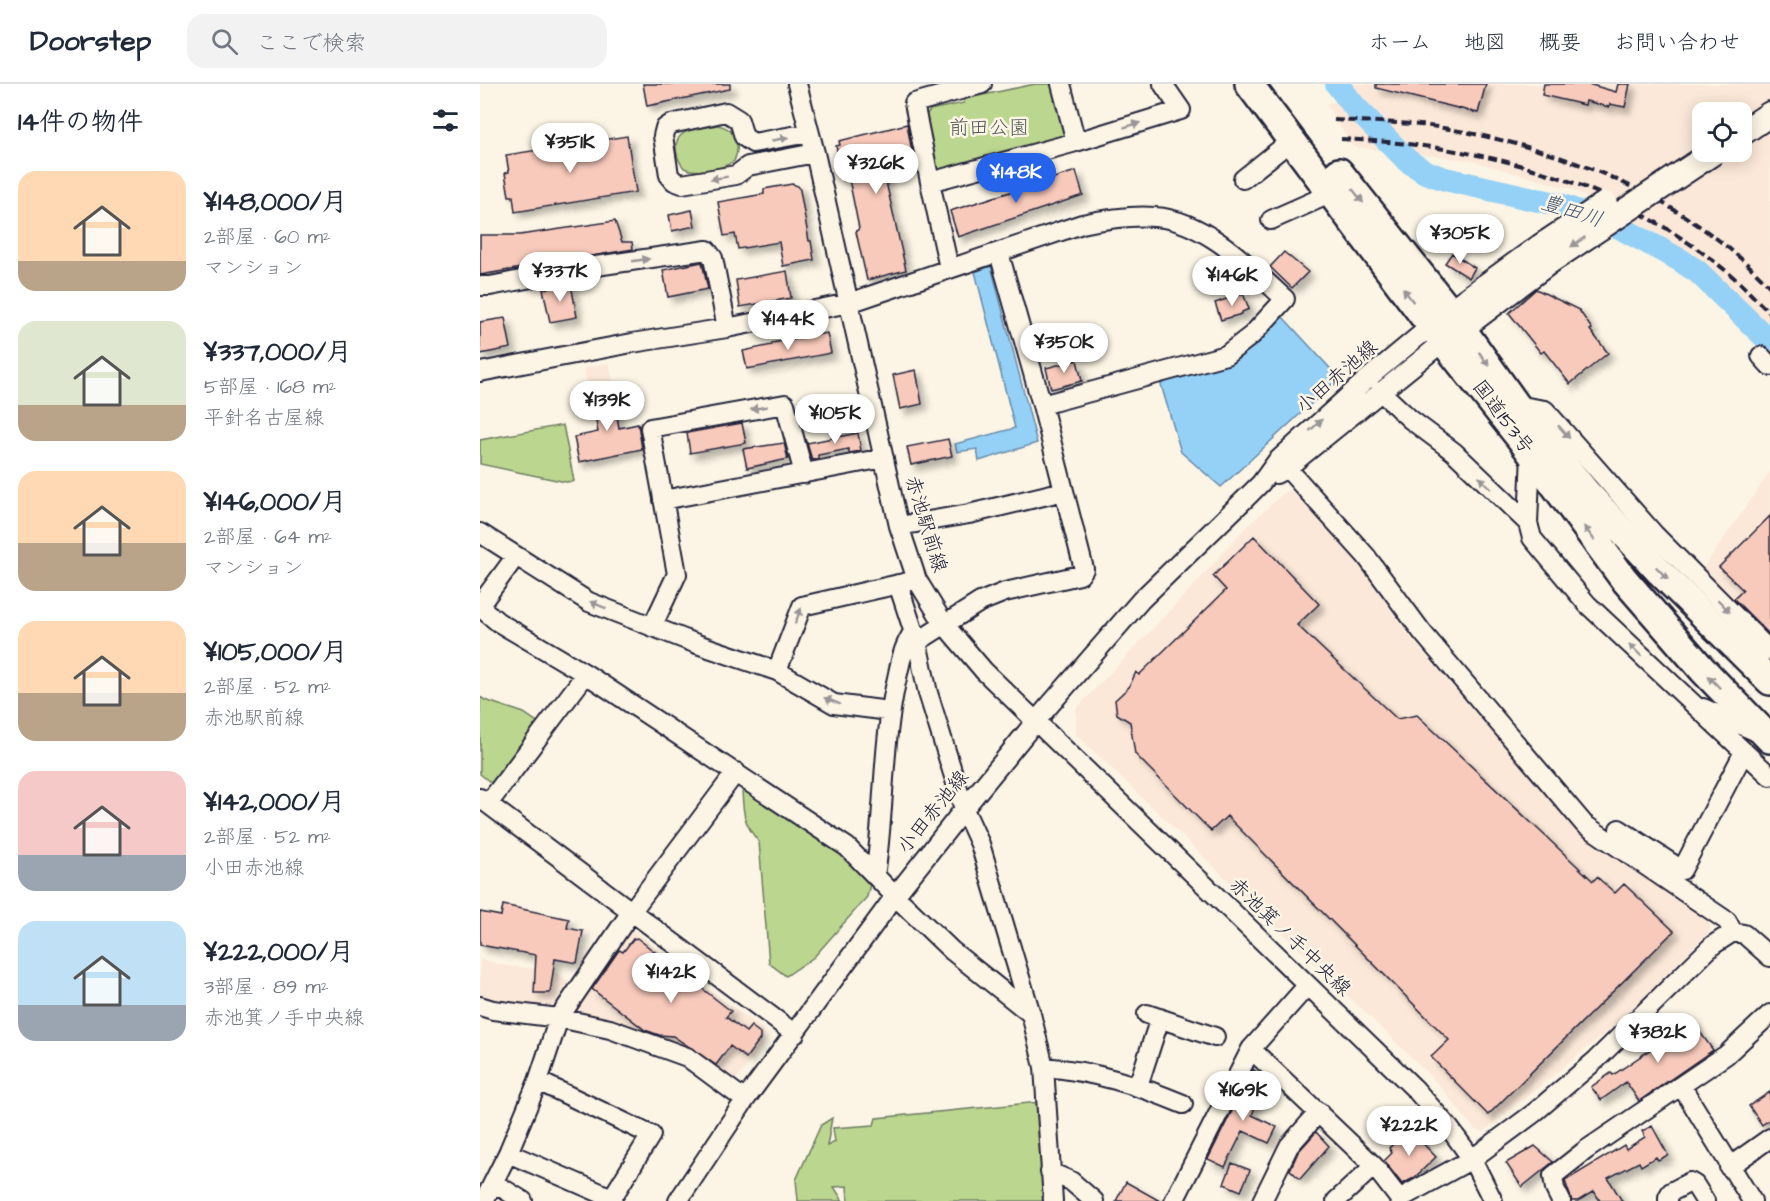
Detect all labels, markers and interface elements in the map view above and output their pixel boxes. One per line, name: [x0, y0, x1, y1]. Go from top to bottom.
search box: [187, 14, 607, 68]
text: Doorstep: [30, 22, 151, 61]
icon: search: [208, 25, 241, 58]
text: ここで検索: [256, 28, 366, 59]
text: ホーム: [1369, 28, 1431, 57]
text: 地図: [1464, 28, 1506, 57]
text: 概要: [1539, 28, 1581, 57]
text: お問い合わせ: [1614, 28, 1740, 57]
map controls: [1692, 102, 1752, 162]
button: locate: [1692, 102, 1752, 162]
text: 14件の物件: [18, 104, 143, 140]
icon: filters: [429, 104, 462, 137]
park label: 前田公園: [949, 114, 1029, 142]
one-way arrow: [1123, 120, 1141, 129]
pin: ¥351K: [528, 123, 612, 174]
text: ¥351K: [545, 128, 595, 156]
one-way arrow: [771, 134, 790, 143]
pin: ¥326K: [834, 144, 918, 195]
text: ¥326K: [848, 149, 904, 177]
pin: ¥148K: [974, 153, 1058, 204]
text: ¥148K: [990, 158, 1042, 186]
one-way arrow: [709, 174, 728, 183]
text: ¥148,000/月: [204, 184, 347, 220]
water label: 豊田川: [1538, 187, 1606, 235]
one-way arrow: [1351, 188, 1364, 203]
icon: home: [66, 195, 138, 267]
pin: ¥305K: [1418, 214, 1502, 265]
text: ¥305K: [1430, 219, 1490, 247]
text: 2部屋 · 60 m²: [204, 223, 331, 251]
one-way arrow: [1570, 236, 1586, 248]
pin: ¥337K: [518, 252, 602, 303]
text: マンション: [204, 254, 303, 282]
one-way arrow: [632, 255, 651, 264]
pin: ¥146K: [1190, 256, 1274, 307]
text: ¥337K: [532, 257, 588, 285]
text: ¥146K: [1206, 261, 1258, 289]
one-way arrow: [1402, 287, 1414, 303]
pin: ¥144K: [746, 300, 830, 351]
text: ¥144K: [762, 305, 814, 333]
pin: ¥350K: [1022, 323, 1106, 374]
text: ¥350K: [1034, 328, 1094, 356]
text: ¥337,000/月: [204, 334, 352, 370]
street label: 小田赤池線: [1290, 334, 1384, 420]
icon: home: [66, 345, 138, 417]
one-way arrow: [1477, 352, 1489, 367]
text: 5部屋 · 168 m²: [204, 373, 336, 401]
street label: 国道153号: [1466, 374, 1540, 460]
pin: ¥139K: [565, 381, 649, 432]
text: ¥139K: [584, 386, 630, 414]
pin: ¥105K: [793, 394, 877, 445]
text: ¥105K: [809, 399, 861, 427]
text: 平針名古屋線: [204, 404, 324, 432]
one-way arrow: [749, 404, 768, 413]
one-way arrow: [1308, 419, 1322, 433]
one-way arrow: [1557, 424, 1570, 439]
street label: 赤池駅前線: [898, 472, 954, 576]
one-way arrow: [1479, 476, 1493, 490]
text: ¥146,000/月: [204, 484, 347, 520]
icon: home: [66, 495, 138, 567]
text: 2部屋 · 64 m²: [204, 523, 332, 551]
one-way arrow: [1584, 525, 1596, 540]
text: マンション: [204, 554, 303, 582]
one-way arrow: [1655, 566, 1669, 581]
one-way arrow: [1717, 599, 1731, 613]
one-way arrow: [589, 600, 607, 609]
one-way arrow: [794, 607, 804, 625]
text: ¥105,000/月: [204, 634, 348, 670]
one-way arrow: [1628, 643, 1643, 657]
icon: home: [66, 645, 138, 717]
text: 2部屋 · 52 m²: [204, 673, 331, 701]
one-way arrow: [1708, 676, 1722, 690]
one-way arrow: [823, 696, 841, 706]
text: 赤池駅前線: [204, 704, 304, 732]
street label: 小田赤池線: [891, 764, 975, 860]
text: ¥142,000/月: [204, 784, 345, 820]
icon: home: [66, 795, 138, 867]
text: 2部屋 · 52 m²: [204, 823, 331, 851]
text: 小田赤池線: [204, 854, 304, 882]
street label: 赤池箕ノ手中央線: [1223, 871, 1357, 1003]
text: ¥222,000/月: [204, 934, 354, 970]
icon: home: [66, 945, 138, 1017]
pin: ¥142K: [629, 953, 713, 1004]
text: ¥142K: [646, 958, 696, 986]
text: 3部屋 · 89 m²: [204, 973, 328, 1001]
text: 赤池箕ノ手中央線: [204, 1004, 364, 1032]
pin: ¥382K: [1616, 1013, 1700, 1064]
text: ¥382K: [1629, 1018, 1687, 1046]
pin: ¥169K: [1201, 1071, 1285, 1122]
text: ¥169K: [1218, 1076, 1268, 1104]
pin: ¥222K: [1367, 1106, 1451, 1157]
text: ¥222K: [1380, 1111, 1438, 1139]

